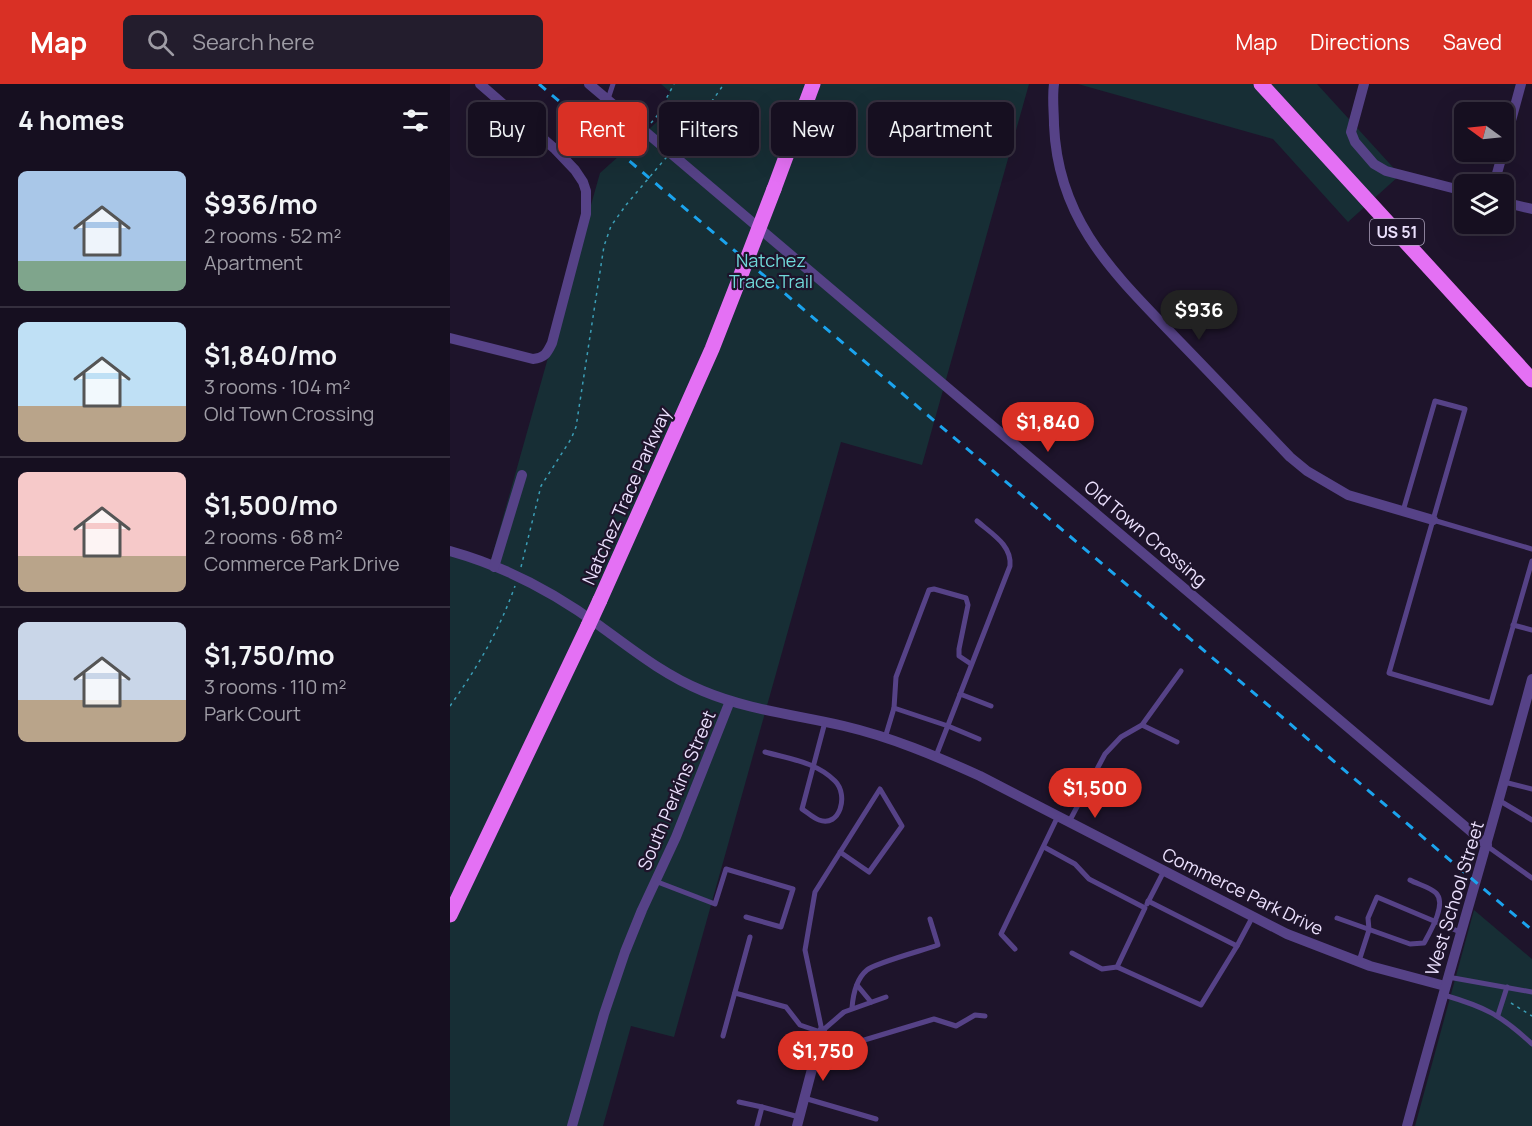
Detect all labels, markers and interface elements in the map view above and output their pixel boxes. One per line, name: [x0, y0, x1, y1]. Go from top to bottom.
search box: [123, 15, 543, 69]
text: Map: [30, 23, 87, 61]
icon: search: [144, 26, 177, 59]
text: Search here: [192, 27, 315, 57]
text: Map: [1236, 28, 1277, 56]
text: Directions: [1310, 28, 1410, 56]
text: Saved: [1443, 28, 1502, 56]
text: 4 homes: [18, 102, 124, 138]
chip: Buy: [468, 102, 546, 156]
chip: Rent: [558, 102, 647, 156]
chip: Filters: [659, 102, 759, 156]
chip: New: [771, 102, 856, 156]
chip: Apartment: [868, 102, 1014, 156]
north arrow: [1454, 102, 1514, 162]
map controls: [1454, 102, 1514, 234]
icon: filters: [399, 104, 432, 137]
button: layers: [1454, 174, 1514, 234]
text: $936/mo: [204, 186, 317, 222]
icon: home: [66, 195, 138, 267]
road number: US 51: [1370, 219, 1424, 245]
text: 2 rooms · 52 m²: [204, 222, 341, 249]
park label: Natchez Trace Trail: [729, 248, 813, 293]
text: Apartment: [204, 249, 303, 276]
pin: $936: [1163, 290, 1235, 341]
text: $936: [1174, 296, 1224, 323]
text: $1,840/mo: [204, 337, 337, 373]
icon: home: [66, 346, 138, 418]
text: 3 rooms · 104 m²: [204, 373, 350, 400]
text: Old Town Crossing: [204, 400, 374, 427]
pin: $1,840: [999, 402, 1097, 453]
street label: Natchez Trace Parkway: [576, 403, 676, 588]
text: $1,840: [1016, 408, 1080, 435]
street label: Old Town Crossing: [1080, 475, 1212, 591]
text: $1,500/mo: [204, 487, 338, 523]
icon: home: [66, 496, 138, 568]
text: 2 rooms · 68 m²: [204, 523, 343, 550]
text: Commerce Park Drive: [204, 550, 400, 577]
text: $1,750/mo: [204, 637, 335, 673]
icon: home: [66, 646, 138, 718]
text: 3 rooms · 110 m²: [204, 673, 346, 700]
text: Park Court: [204, 700, 301, 727]
street label: South Perkins Street: [631, 706, 721, 874]
pin: $1,500: [1046, 768, 1144, 819]
text: $1,500: [1063, 774, 1127, 801]
street label: West School Street: [1419, 818, 1489, 978]
street label: Commerce Park Drive: [1159, 842, 1327, 940]
pin: $1,750: [774, 1031, 872, 1082]
text: $1,750: [792, 1037, 854, 1064]

